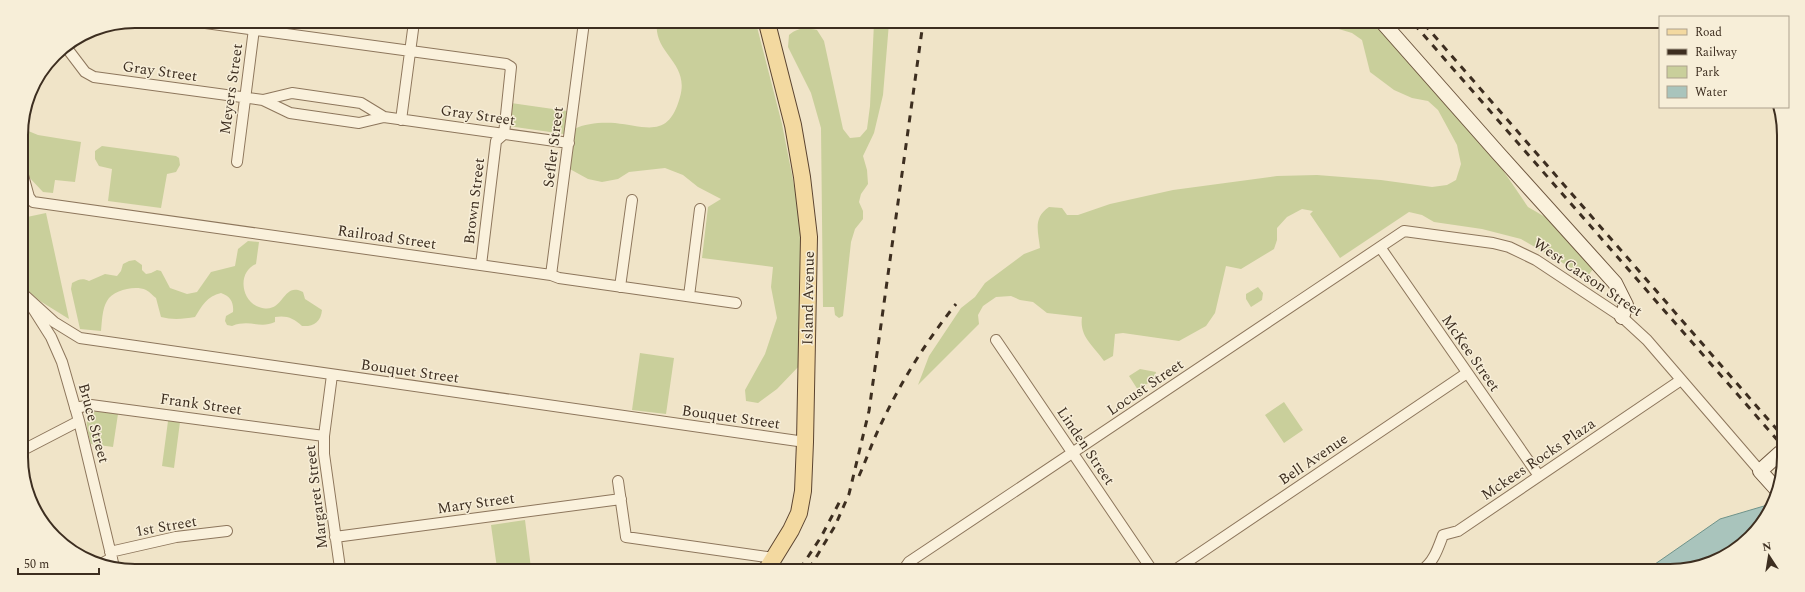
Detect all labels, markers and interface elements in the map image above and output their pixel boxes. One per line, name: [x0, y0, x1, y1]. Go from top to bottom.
legend: [1659, 16, 1789, 108]
text: Road: [1695, 23, 1722, 42]
street label: Meyers Street: [214, 42, 249, 136]
text: Railway: [1695, 43, 1738, 62]
street label: Gray Street: [121, 55, 199, 88]
text: Park: [1695, 63, 1720, 82]
text: Water: [1695, 83, 1727, 102]
street label: Gray Street: [439, 99, 517, 132]
street label: Sefler Street: [537, 105, 570, 189]
street label: Brown Street: [458, 156, 491, 246]
street label: Railroad Street: [336, 219, 438, 256]
street label: West Carson Street: [1528, 232, 1647, 323]
street label: Island Avenue: [796, 251, 821, 345]
street label: McKee Street: [1435, 310, 1506, 397]
street label: Bouquet Street: [359, 353, 461, 390]
street label: Locust Street: [1102, 353, 1188, 422]
street label: Bruce Street: [72, 381, 115, 466]
street label: Frank Street: [159, 387, 243, 422]
street label: Bouquet Street: [680, 399, 782, 436]
street label: Linden Street: [1051, 402, 1120, 490]
street label: Mckees Rocks Plaza: [1476, 412, 1601, 506]
street label: Bell Avenue: [1274, 428, 1353, 491]
street label: Margaret Street: [299, 444, 334, 550]
street label: Mary Street: [436, 487, 516, 520]
street label: 1st Street: [133, 510, 199, 543]
north arrow: [1749, 536, 1789, 576]
text: N: [1761, 537, 1773, 556]
scale bar: [18, 550, 99, 576]
text: 50 m: [24, 555, 49, 574]

